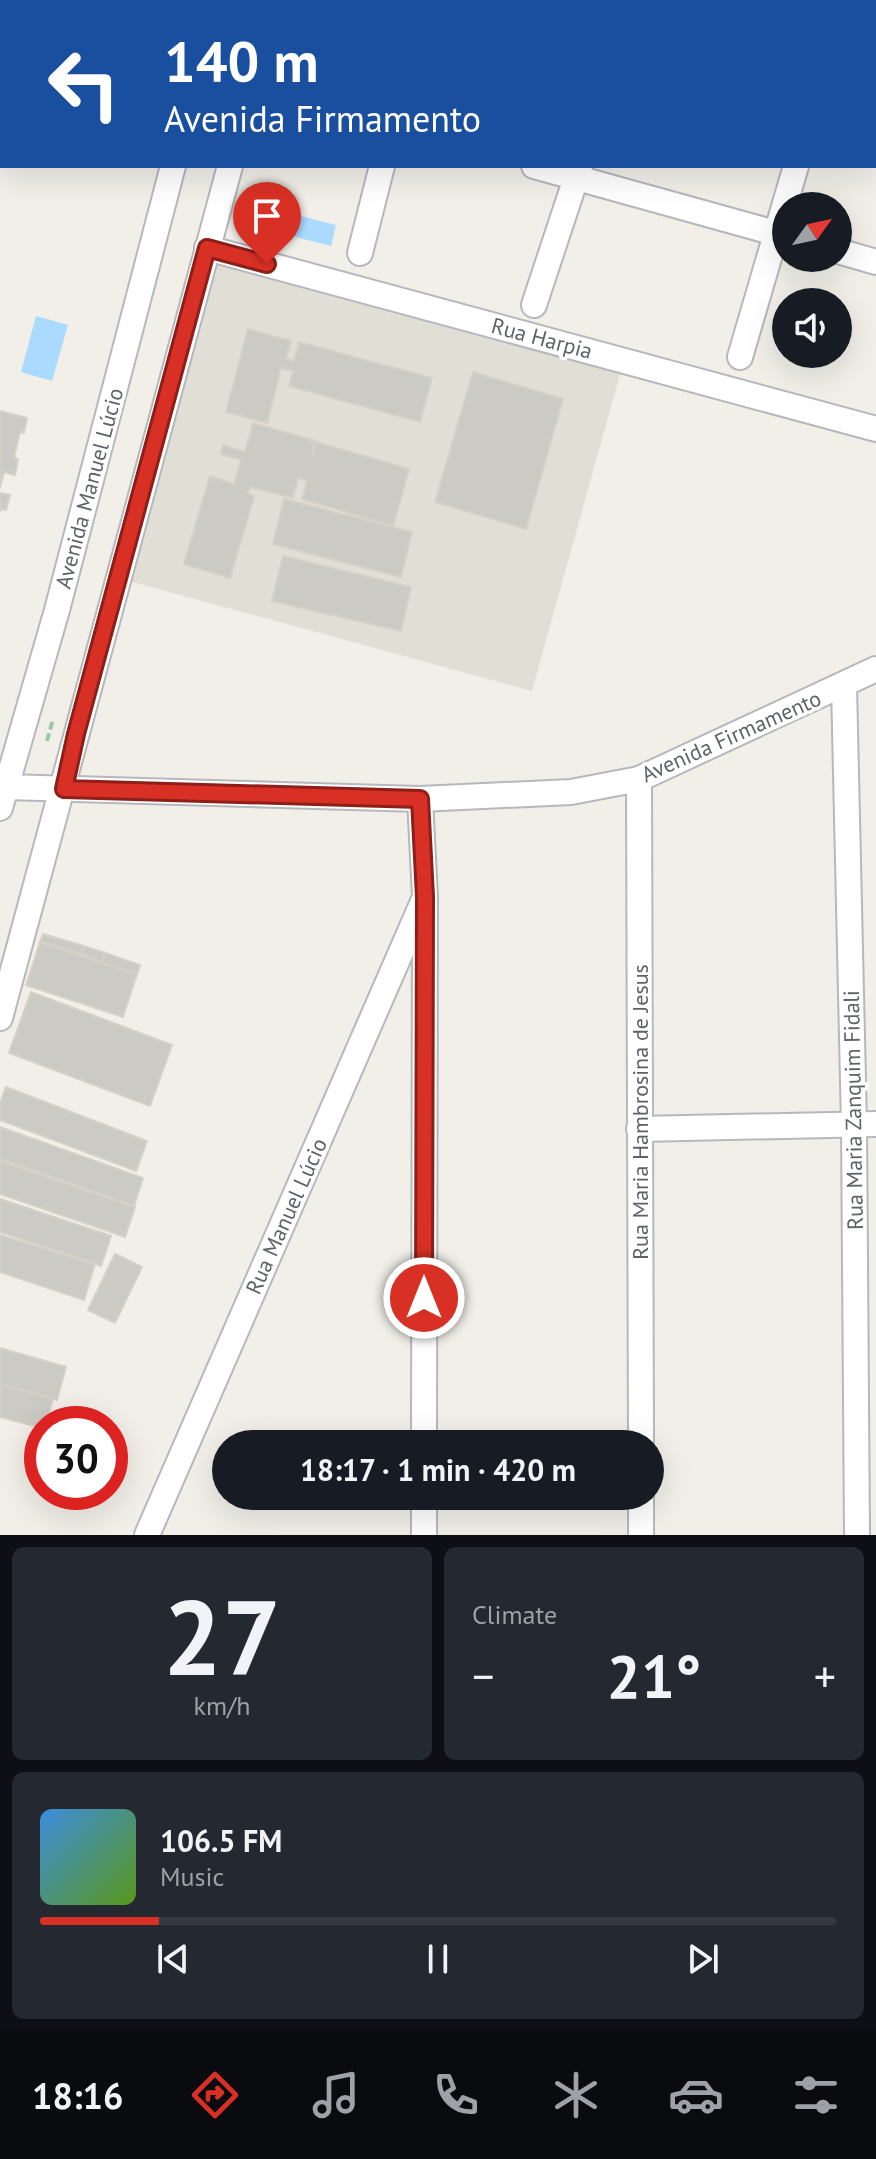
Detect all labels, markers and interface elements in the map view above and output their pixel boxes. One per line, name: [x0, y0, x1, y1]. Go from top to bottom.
text: 140 m: [164, 25, 319, 97]
icon: left: [32, 32, 136, 136]
text: Avenida Firmamento: [164, 95, 481, 142]
pin: [233, 182, 301, 264]
north arrow: [772, 192, 852, 272]
map controls: [772, 192, 852, 368]
icon: arrive: [245, 194, 289, 238]
button: sound: [772, 288, 852, 368]
street label: Rua Harpia: [488, 311, 596, 365]
street label: Avenida Manuel Lúcio: [49, 385, 129, 591]
street label: Avenida Firmamento: [637, 684, 825, 788]
street label: Rua Maria Hambrosina de Jesus: [626, 964, 654, 1260]
street label: Rua Maria Zanquim Fidali: [837, 990, 869, 1230]
street label: Rua Manuel Lúcio: [239, 1134, 333, 1298]
position arrow: [382, 1256, 466, 1340]
speed limit sign: 30: [24, 1406, 128, 1510]
text: 18:17 · 1 min · 420 m: [300, 1450, 576, 1489]
text: 27: [163, 1569, 281, 1704]
text: Climate: [472, 1598, 557, 1631]
text: 21°: [607, 1637, 701, 1715]
text: −: [472, 1647, 494, 1704]
text: +: [814, 1647, 836, 1704]
text: km/h: [194, 1689, 251, 1722]
text: 106.5 FM: [160, 1821, 282, 1860]
text: Music: [160, 1860, 224, 1893]
icon: previous: [151, 1937, 195, 1981]
icon: pause: [416, 1937, 460, 1981]
icon: next: [681, 1937, 725, 1981]
icon: directions: [187, 2067, 243, 2123]
icon: music: [308, 2067, 364, 2123]
icon: phone: [428, 2067, 484, 2123]
icon: climate: [548, 2067, 604, 2123]
icon: car: [668, 2067, 724, 2123]
icon: filters: [788, 2067, 844, 2123]
text: 18:16: [32, 2072, 123, 2119]

